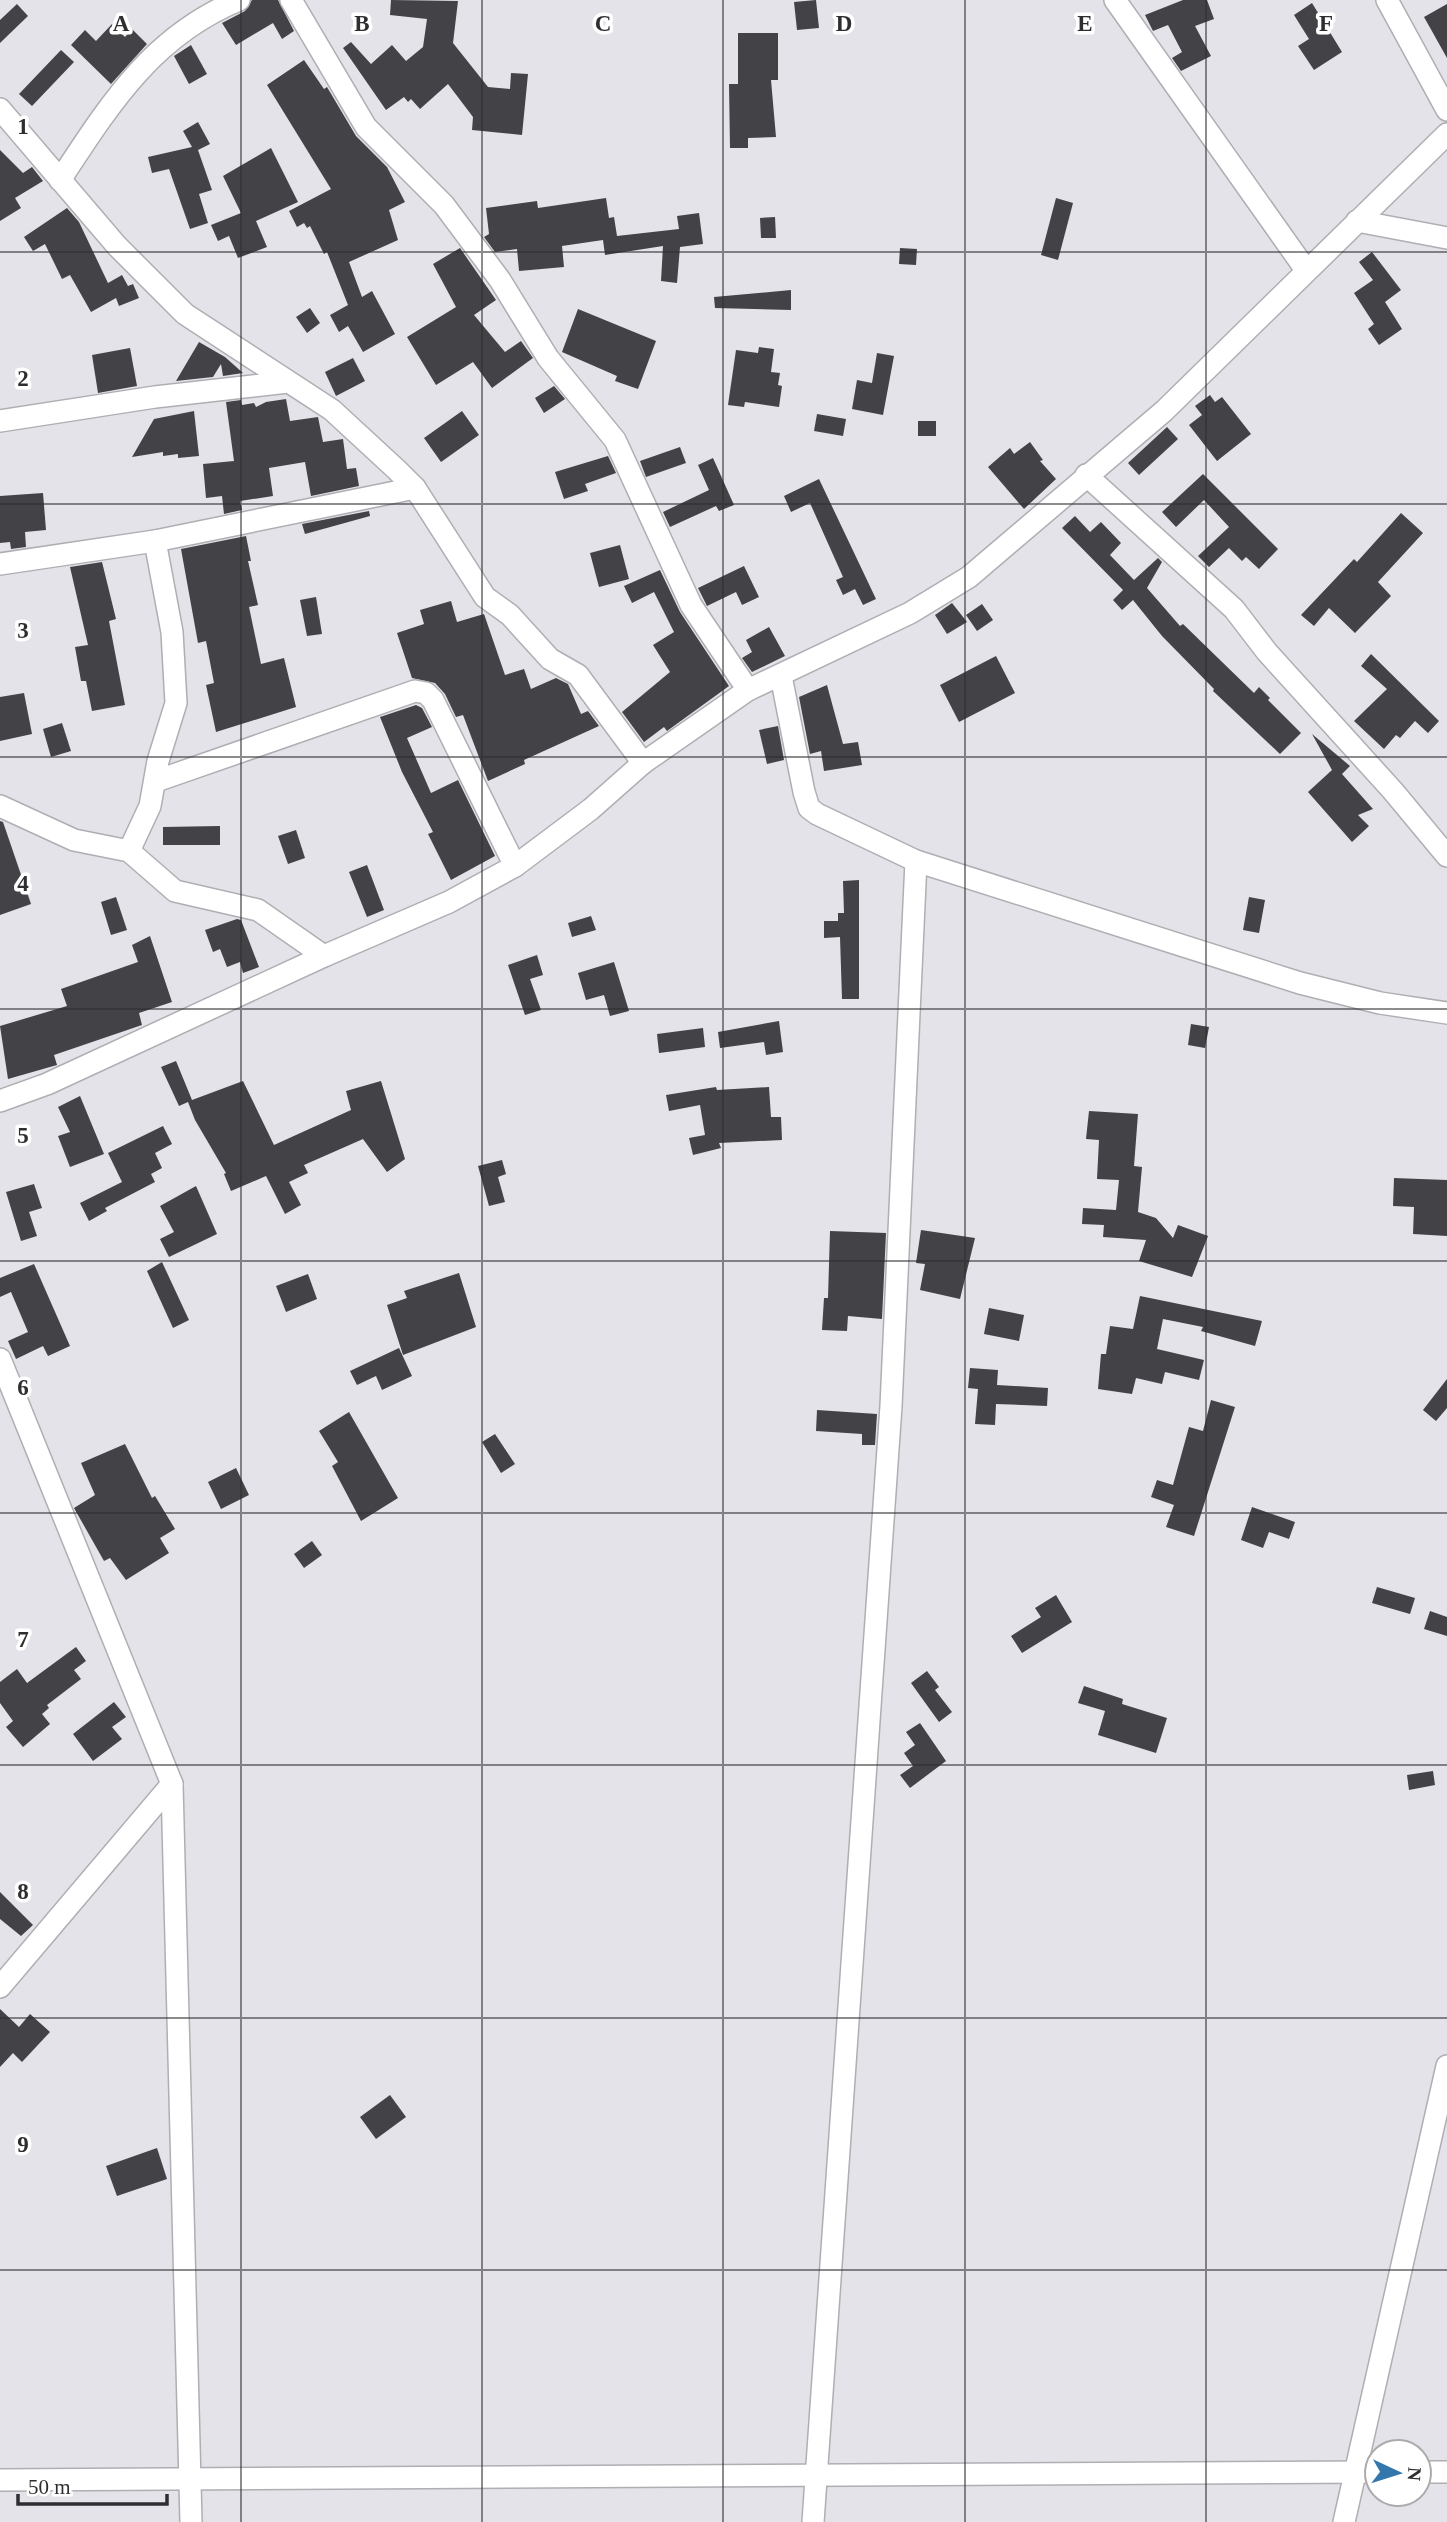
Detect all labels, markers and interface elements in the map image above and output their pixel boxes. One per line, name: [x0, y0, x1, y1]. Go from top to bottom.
text: A: [113, 11, 130, 36]
text: B: [354, 11, 370, 36]
text: C: [595, 11, 611, 36]
text: D: [836, 11, 852, 36]
text: E: [1077, 11, 1093, 36]
text: F: [1319, 11, 1333, 36]
text: 1: [17, 114, 29, 139]
text: 2: [17, 366, 29, 391]
text: 3: [17, 618, 29, 643]
text: 4: [17, 871, 29, 896]
text: 5: [17, 1123, 29, 1148]
text: 6: [17, 1375, 29, 1400]
text: 7: [17, 1627, 29, 1652]
text: 8: [17, 1879, 29, 1904]
text: 9: [17, 2132, 29, 2157]
north arrow: [1363, 2438, 1433, 2508]
scale bar: [18, 2462, 166, 2506]
text: N: [1403, 2467, 1425, 2482]
text: 50 m: [28, 2475, 71, 2499]

